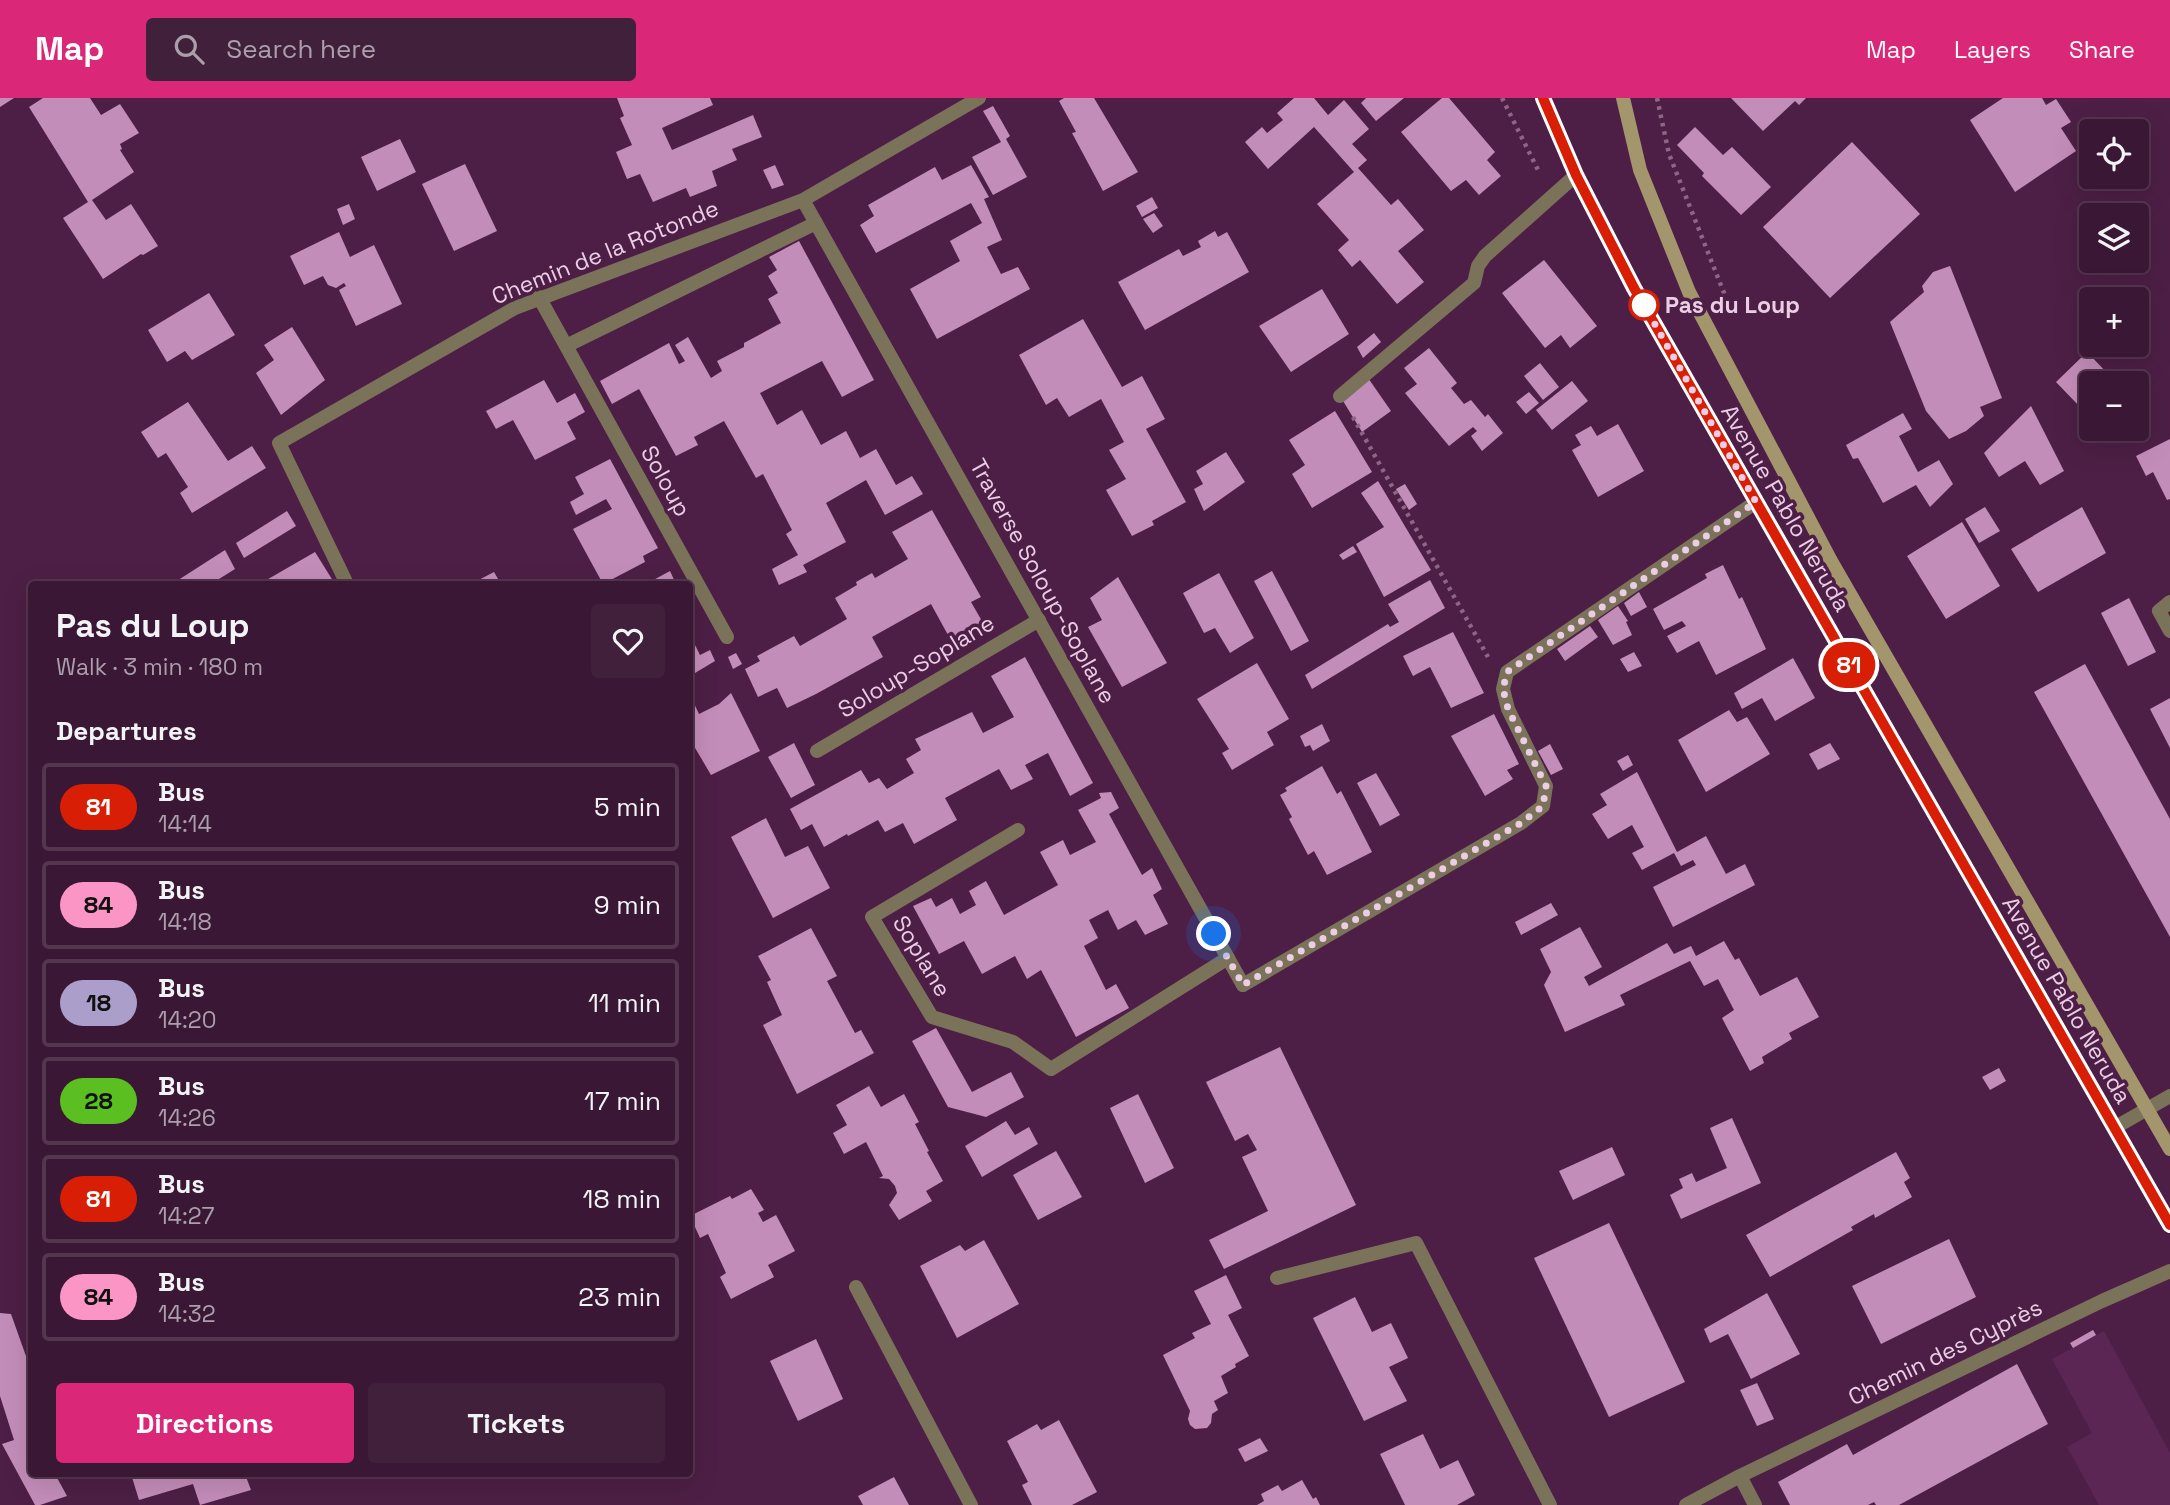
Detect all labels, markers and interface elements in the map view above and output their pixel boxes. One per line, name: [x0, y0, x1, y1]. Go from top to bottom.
search box: [146, 18, 636, 81]
text: Map: [35, 28, 104, 70]
icon: search: [170, 30, 208, 68]
text: Search here: [226, 32, 376, 66]
text: Map: [1866, 34, 1916, 65]
text: Layers: [1954, 34, 2031, 65]
text: Share: [2069, 34, 2135, 65]
map controls: [2079, 119, 2149, 441]
button: locate: [2079, 119, 2149, 189]
street label: Chemin de la Rotonde: [487, 193, 723, 311]
button: layers: [2079, 203, 2149, 273]
button: +: [2079, 287, 2149, 357]
marker: Pas du Loup: [1629, 290, 1659, 320]
place label: Pas du Loup: [1665, 290, 1800, 320]
button: −: [2079, 371, 2149, 441]
street label: Avenue Pablo Neruda: [1714, 399, 1858, 617]
street label: Soloup: [634, 440, 698, 522]
street label: Traverse Soloup-Soplane: [963, 453, 1123, 709]
button: heart: [591, 604, 665, 678]
text: Pas du Loup: [56, 605, 249, 647]
street label: Soloup-Soplane: [832, 608, 1000, 724]
line badge: 81: [1818, 642, 1881, 688]
text: 81: [1836, 649, 1862, 680]
text: Walk · 3 min · 180 m: [56, 652, 263, 682]
text: Departures: [56, 714, 197, 748]
text: Bus: [158, 775, 205, 809]
text: 5 min: [594, 790, 661, 824]
text: 81: [86, 791, 111, 822]
text: 14:14: [158, 809, 212, 839]
text: Bus: [158, 873, 205, 907]
text: 9 min: [594, 888, 661, 922]
text: 84: [84, 889, 113, 920]
street label: Avenue Pablo Neruda: [1995, 891, 2139, 1109]
text: 14:18: [158, 907, 212, 937]
street label: Soplane: [886, 910, 958, 1002]
your location: [1196, 916, 1231, 951]
text: Bus: [158, 971, 205, 1005]
text: 11 min: [588, 986, 661, 1020]
text: 18: [86, 987, 111, 1018]
text: 14:20: [158, 1005, 216, 1035]
text: Bus: [158, 1069, 205, 1103]
text: 17 min: [584, 1084, 661, 1118]
text: 28: [84, 1085, 113, 1116]
text: 14:26: [158, 1103, 216, 1133]
text: Bus: [158, 1167, 205, 1201]
text: 18 min: [583, 1182, 661, 1216]
text: 81: [86, 1183, 111, 1214]
text: 14:27: [158, 1201, 214, 1231]
text: Bus: [158, 1265, 205, 1299]
text: 23 min: [578, 1280, 661, 1314]
text: 84: [84, 1281, 113, 1312]
street label: Chemin des Cyprès: [1843, 1292, 2047, 1412]
text: 14:32: [158, 1299, 216, 1329]
button: Directions: [56, 1383, 354, 1463]
button: Tickets: [368, 1383, 665, 1463]

